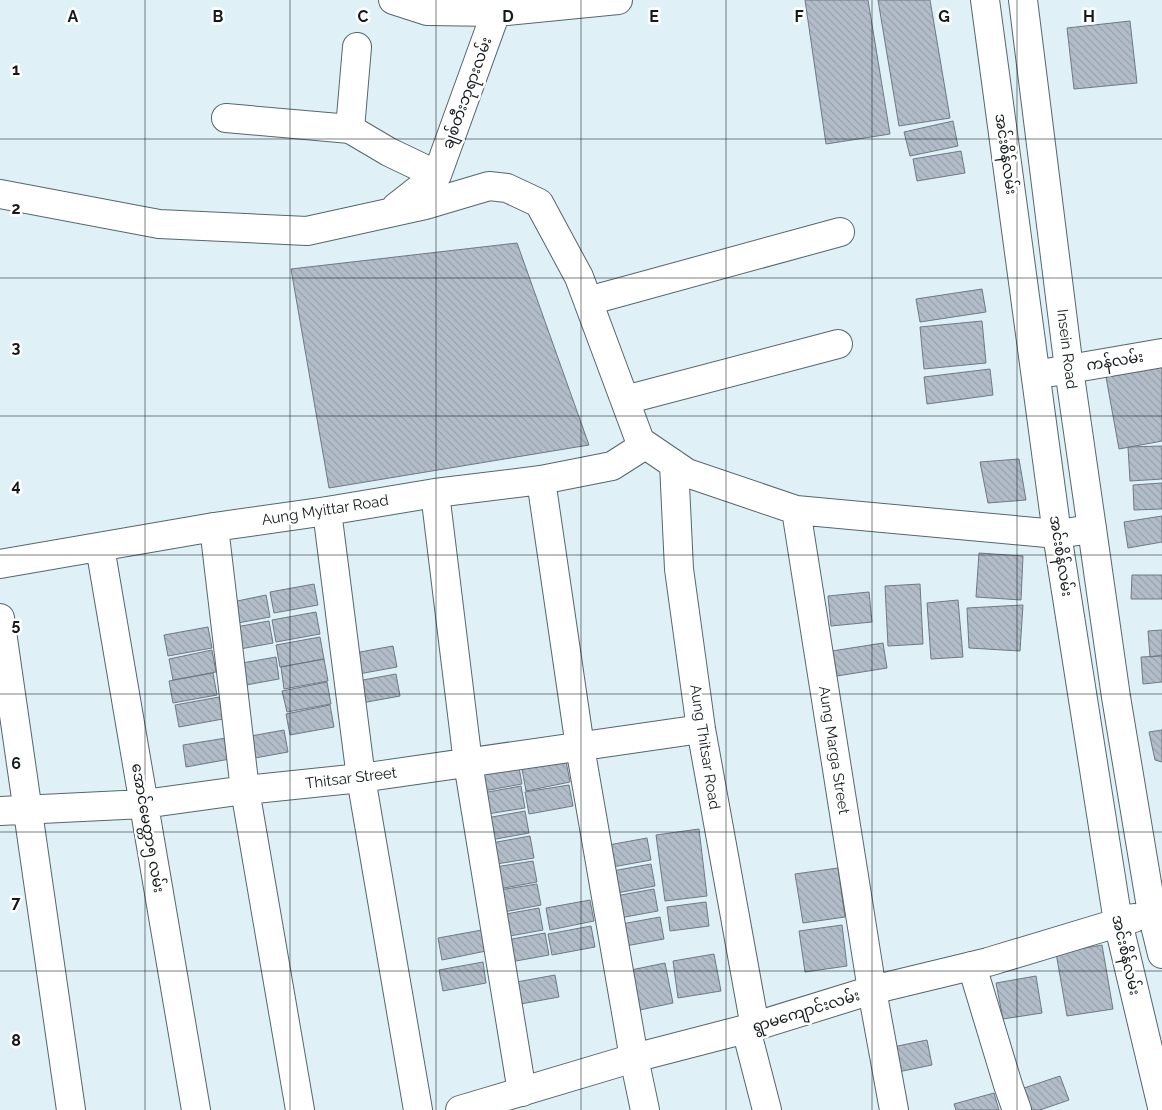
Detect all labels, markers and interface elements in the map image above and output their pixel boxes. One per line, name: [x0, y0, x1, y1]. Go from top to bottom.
text: A: [68, 7, 79, 26]
text: B: [213, 7, 224, 26]
text: C: [358, 7, 369, 26]
text: D: [502, 7, 514, 26]
text: E: [649, 7, 659, 26]
text: F: [794, 7, 804, 26]
text: G: [938, 7, 950, 26]
text: H: [1083, 7, 1095, 26]
street label: ချစ်တီးဘုရားလမ်း: [437, 34, 498, 152]
text: 1: [12, 60, 20, 79]
street label: အင်းစိန်လမ်း: [988, 112, 1022, 196]
text: 2: [11, 199, 21, 218]
street label: Insein Road: [1053, 308, 1081, 390]
text: 3: [12, 338, 21, 357]
street label: ကန်လမ်း: [1085, 347, 1145, 377]
text: 4: [11, 476, 21, 495]
street label: Aung Myittar Road: [260, 491, 390, 529]
street label: အင်းစိန်လမ်း: [1043, 514, 1077, 598]
text: 5: [12, 615, 21, 634]
street label: Aung Thitsar Road: [686, 683, 724, 811]
street label: Aung Marga Street: [815, 684, 853, 816]
text: 6: [11, 754, 21, 773]
street label: အောင်မေတ္တာ၅ လမ်း: [125, 762, 169, 895]
street label: Thitsar Street: [304, 763, 398, 793]
text: 7: [12, 893, 21, 912]
street label: အင်းစိန်လမ်း: [1105, 913, 1145, 998]
street label: ရွာမကျောင်းလမ်း: [750, 985, 863, 1039]
text: 8: [11, 1031, 21, 1050]

